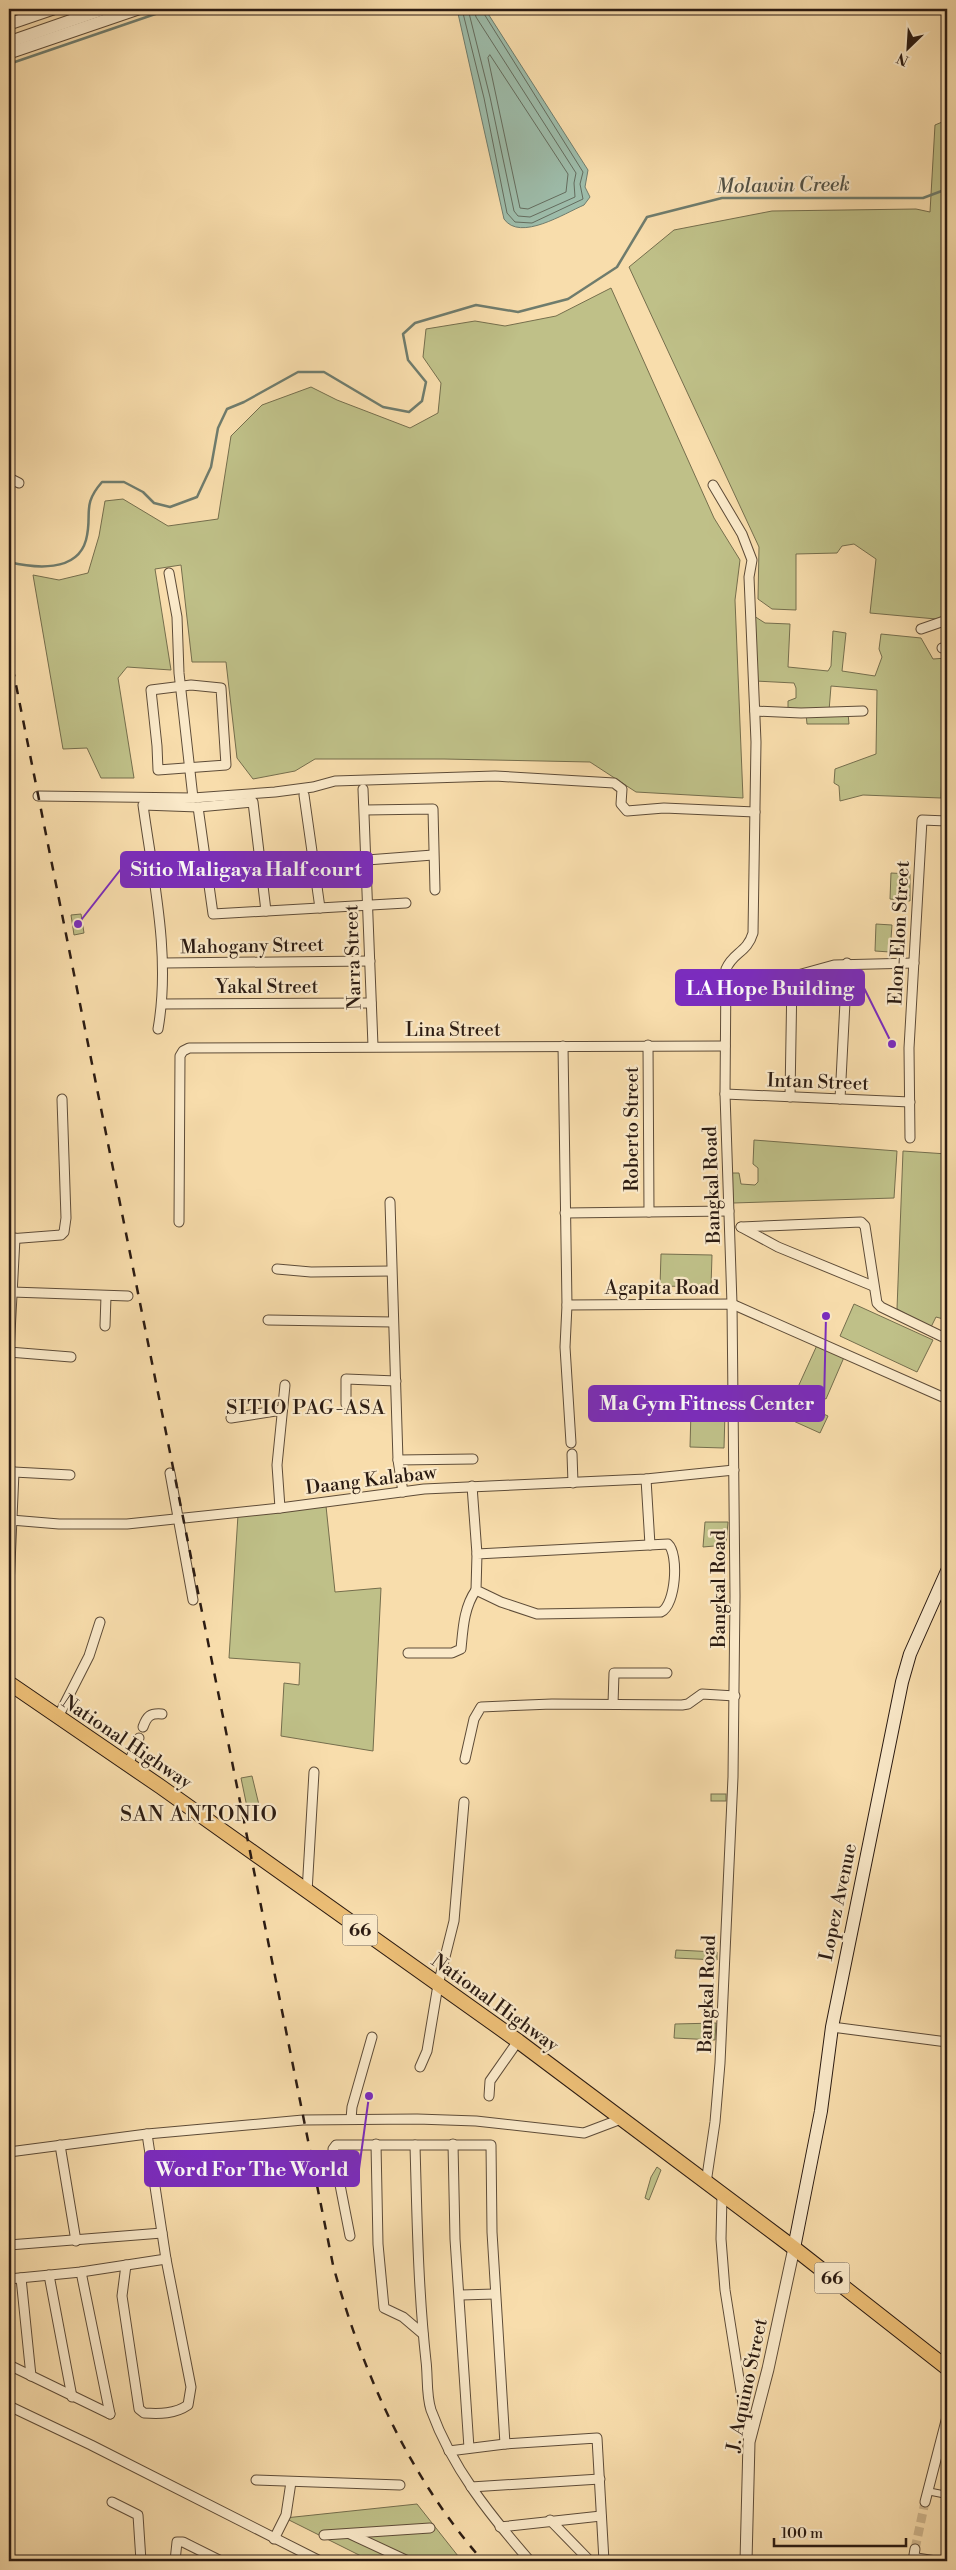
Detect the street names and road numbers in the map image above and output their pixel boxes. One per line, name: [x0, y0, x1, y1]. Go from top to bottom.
street label: Elon-Elon Street: [883, 860, 915, 1006]
street label: Narra Street: [339, 904, 367, 1010]
street label: Mahogany Street: [180, 933, 324, 959]
street label: Yakal Street: [215, 975, 318, 999]
street label: Lina Street: [405, 1018, 501, 1042]
street label: Roberto Street: [620, 1066, 644, 1192]
street label: Intan Street: [767, 1068, 870, 1096]
street label: Bangkal Road: [698, 1125, 726, 1245]
street label: Agapita Road: [604, 1276, 720, 1300]
street label: Daang Kalabaw: [304, 1460, 439, 1500]
street label: Bangkal Road: [707, 1530, 731, 1649]
street label: National Highway: [57, 1690, 197, 1795]
street label: Lopez Avenue: [814, 1841, 862, 1963]
road number: 66: [342, 1914, 378, 1946]
street label: Bangkal Road: [693, 1934, 721, 2054]
street label: National Highway: [426, 1949, 564, 2058]
road number: 66: [814, 2262, 850, 2294]
street label: J. Aquino Street: [721, 2316, 773, 2455]

